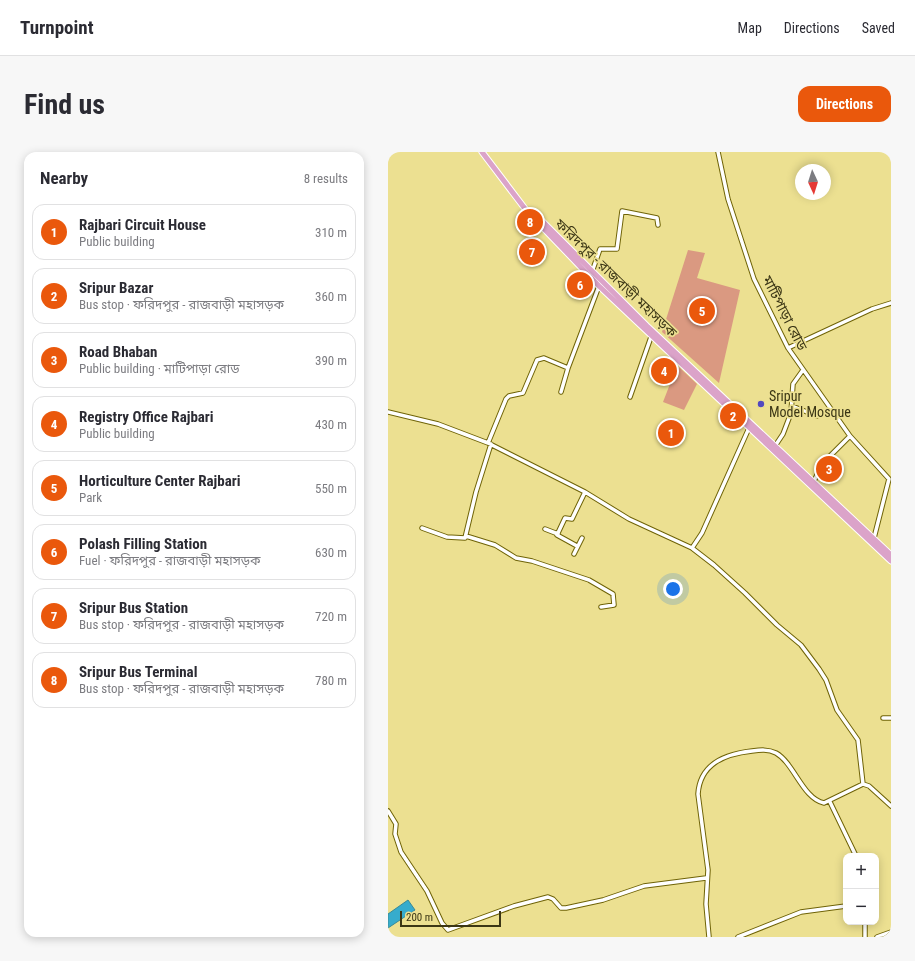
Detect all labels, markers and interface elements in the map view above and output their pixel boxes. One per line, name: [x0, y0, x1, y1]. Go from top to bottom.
text: Turnpoint: [20, 16, 94, 39]
text: Map: [738, 20, 762, 36]
text: Directions: [784, 20, 840, 36]
text: Saved: [862, 20, 895, 36]
button: Directions: [798, 86, 891, 122]
text: Find us: [24, 88, 105, 121]
north arrow: [795, 164, 831, 200]
text: Nearby: [40, 168, 88, 188]
text: 8 results: [304, 171, 348, 186]
pin: 8: [517, 207, 543, 237]
street label: ফরিদপুর - রাজবাড়ী মহাসড়ক: [551, 215, 681, 341]
text: Rajbari Circuit House: [79, 216, 206, 234]
text: 1: [51, 225, 57, 240]
text: 310 m: [315, 225, 347, 240]
text: Public building: [79, 234, 155, 249]
pin: 7: [519, 237, 545, 267]
pin: 6: [567, 270, 593, 300]
street label: মাটিপাড়া রোড: [759, 272, 811, 354]
text: Sripur Bazar: [79, 279, 153, 297]
text: 2: [51, 289, 57, 304]
text: 360 m: [315, 289, 347, 304]
pin: 5: [689, 296, 715, 326]
text: Bus stop · ফরিদপুর - রাজবাড়ী মহাসড়ক: [79, 297, 284, 312]
text: Road Bhaban: [79, 343, 157, 361]
text: 3: [51, 353, 57, 368]
text: 390 m: [315, 353, 347, 368]
pin: 4: [651, 356, 677, 386]
text: Public building · মাটিপাড়া রোড: [79, 361, 239, 376]
place label: Sripur Model Mosque: [769, 388, 851, 420]
marker: Sripur Model Mosque: [756, 399, 766, 409]
pin: 2: [720, 401, 746, 431]
text: Registry Office Rajbari: [79, 408, 214, 426]
text: 4: [51, 417, 57, 432]
text: 430 m: [315, 417, 347, 432]
pin: 1: [658, 418, 684, 448]
text: Public building: [79, 426, 155, 441]
pin: 3: [816, 454, 842, 484]
text: Horticulture Center Rajbari: [79, 472, 240, 490]
text: 5: [51, 481, 57, 496]
text: 550 m: [315, 481, 347, 496]
text: Park: [79, 490, 102, 505]
text: Polash Filling Station: [79, 535, 207, 553]
text: 6: [51, 545, 57, 560]
text: 630 m: [315, 545, 347, 560]
text: Fuel · ফরিদপুর - রাজবাড়ী মহাসড়ক: [79, 553, 261, 568]
your location: [663, 579, 683, 599]
text: Sripur Bus Station: [79, 599, 188, 617]
text: 7: [51, 609, 57, 624]
text: 720 m: [315, 609, 347, 624]
text: Bus stop · ফরিদপুর - রাজবাড়ী মহাসড়ক: [79, 617, 284, 632]
text: Sripur Bus Terminal: [79, 663, 197, 681]
text: 8: [51, 673, 57, 688]
text: 780 m: [315, 673, 347, 688]
text: Bus stop · ফরিদপুর - রাজবাড়ী মহাসড়ক: [79, 681, 284, 696]
map controls: [843, 853, 879, 925]
button: +: [843, 853, 879, 889]
button: −: [843, 889, 879, 925]
scale bar: [400, 909, 501, 928]
text: 200 m: [406, 911, 433, 924]

